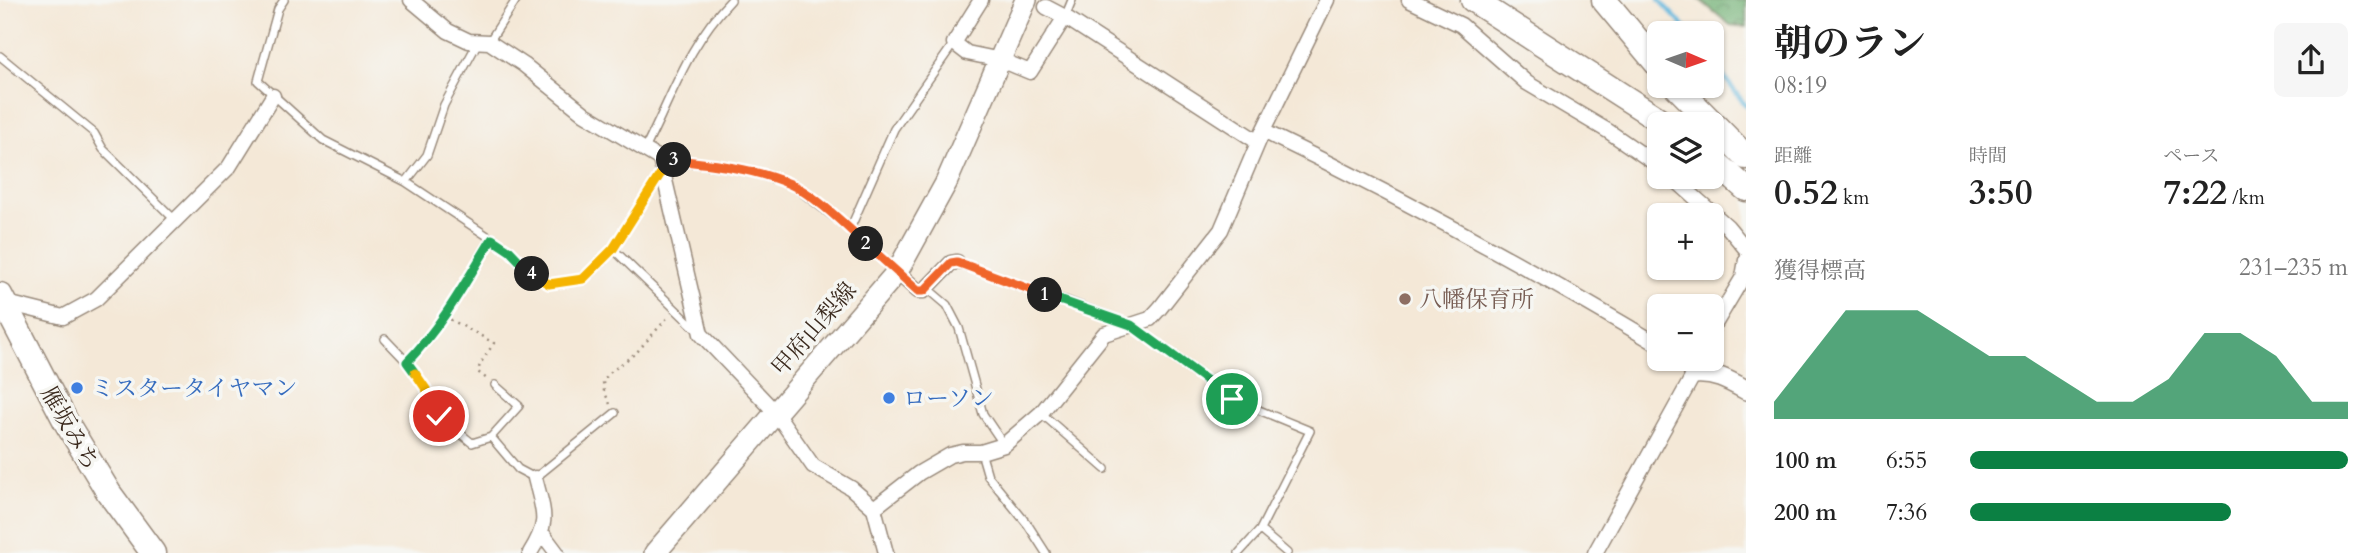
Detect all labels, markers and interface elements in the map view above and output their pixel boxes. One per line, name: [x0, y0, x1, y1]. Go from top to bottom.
text: 朝のラン: [1774, 18, 1926, 70]
north arrow: [1647, 21, 1724, 98]
map controls: [1647, 21, 1724, 371]
button: share: [2274, 23, 2348, 97]
text: 08:19: [1774, 70, 1827, 101]
button: layers: [1647, 112, 1724, 189]
pin: 3: [656, 142, 692, 178]
text: 距離: [1774, 143, 1812, 169]
text: 時間: [1969, 143, 2007, 169]
text: ペース: [2163, 143, 2219, 169]
text: 3: [669, 146, 678, 172]
text: 0.52: [1774, 169, 1838, 217]
text: 3:50: [1969, 169, 2033, 217]
text: 7:22: [2163, 169, 2227, 217]
text: km: [1838, 185, 1869, 211]
text: /km: [2227, 185, 2265, 211]
button: +: [1647, 203, 1724, 280]
pin: 2: [848, 226, 884, 262]
text: 2: [861, 230, 870, 256]
text: 231–235 m: [2239, 252, 2348, 283]
text: 獲得標高: [1774, 255, 1866, 286]
pin: 4: [514, 256, 550, 292]
text: 4: [527, 260, 536, 286]
street label: 甲府山梨線: [765, 275, 863, 383]
pin: 1: [1028, 278, 1062, 312]
text: 1: [1040, 281, 1049, 307]
place label: 八幡保育所: [1419, 284, 1534, 315]
marker: 八幡保育所: [1397, 291, 1413, 307]
button: −: [1647, 294, 1724, 371]
pin: [1202, 369, 1262, 429]
place label: ミスタータイヤマン: [91, 373, 298, 404]
street label: 雁坂みち: [34, 380, 106, 476]
marker: ミスタータイヤマン: [69, 380, 85, 396]
icon: arrive: [1213, 380, 1251, 418]
place label: ローソン: [903, 383, 994, 414]
pin: [409, 386, 469, 446]
marker: ローソン: [881, 390, 897, 406]
icon: check: [420, 397, 458, 435]
text: 100 m: [1774, 445, 1837, 476]
text: 6:55: [1886, 445, 1927, 476]
text: 200 m: [1774, 497, 1837, 528]
text: 7:36: [1886, 497, 1927, 528]

